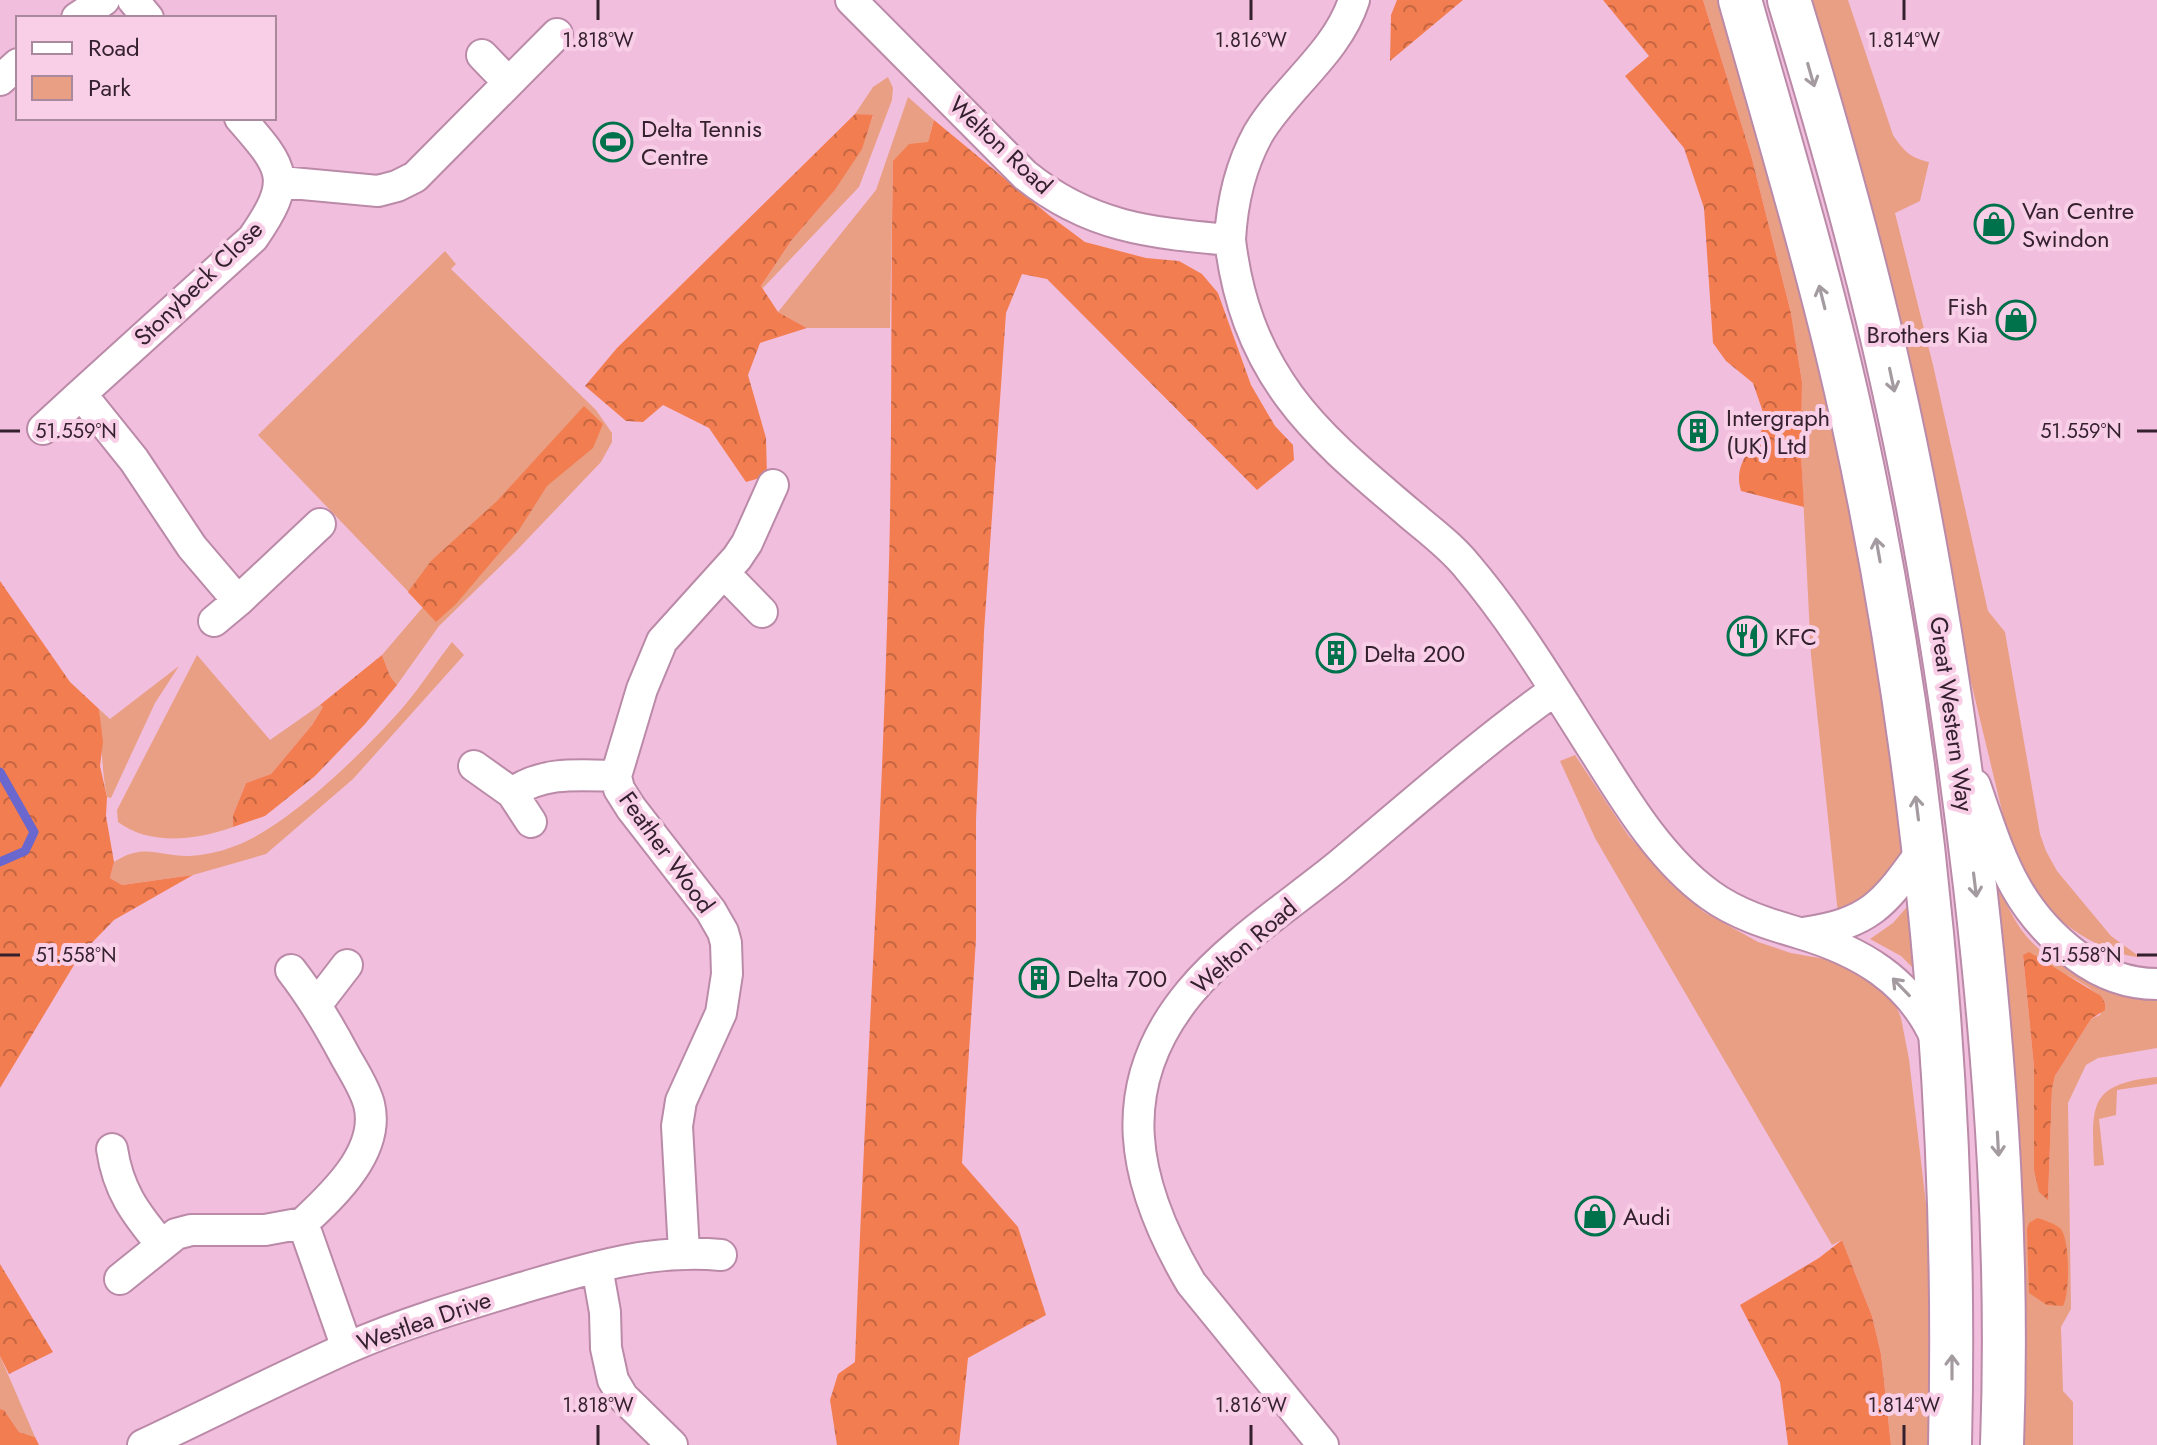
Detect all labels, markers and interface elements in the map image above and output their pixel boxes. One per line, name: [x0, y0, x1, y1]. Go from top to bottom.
legend: [16, 16, 276, 120]
text: 1.818°W: [562, 26, 634, 55]
text: 1.816°W: [1215, 26, 1287, 55]
text: 1.814°W: [1868, 26, 1940, 55]
text: Road: [88, 30, 140, 65]
one-way arrow: [1804, 61, 1819, 87]
text: Park: [88, 70, 131, 105]
street label: Welton Road: [941, 88, 1061, 202]
place label: Delta Tennis Centre: [641, 111, 762, 174]
sports icon: Delta Tennis Centre: [592, 121, 634, 163]
place label: Van Centre Swindon: [2022, 193, 2134, 256]
shop icon: Van Centre Swindon: [1973, 203, 2015, 245]
street label: Stonybeck Close: [126, 212, 270, 354]
one-way arrow: [1814, 284, 1829, 310]
place label: Fish Brothers Kia: [1866, 289, 1988, 352]
shop icon: Fish Brothers Kia: [1995, 299, 2037, 341]
one-way arrow: [1885, 367, 1900, 392]
place label: Intergraph (UK) Ltd: [1726, 400, 1830, 463]
building icon: Intergraph (UK) Ltd: [1677, 410, 1719, 452]
text: 51.559°N: [35, 417, 117, 446]
text: 51.559°N: [2040, 417, 2122, 446]
one-way arrow: [1870, 538, 1885, 564]
street label: Great Western Way: [1921, 614, 1983, 814]
restaurant icon: KFC: [1726, 615, 1768, 657]
place label: KFC: [1775, 619, 1817, 654]
building icon: Delta 200: [1315, 632, 1357, 674]
place label: Delta 200: [1364, 636, 1465, 671]
street label: Feather Wood: [611, 784, 723, 920]
one-way arrow: [1909, 795, 1924, 821]
one-way arrow: [1967, 871, 1982, 898]
street label: Welton Road: [1183, 890, 1305, 1002]
text: 51.558°N: [36, 941, 116, 970]
text: 51.558°N: [2041, 941, 2121, 970]
building icon: Delta 700: [1018, 957, 1060, 999]
place label: Delta 700: [1067, 961, 1167, 996]
one-way arrow: [1891, 977, 1910, 997]
one-way arrow: [1991, 1130, 2006, 1157]
shop icon: Audi: [1574, 1195, 1616, 1237]
place label: Audi: [1623, 1199, 1671, 1234]
street label: Westlea Drive: [352, 1282, 496, 1360]
one-way arrow: [1944, 1354, 1960, 1381]
text: 1.818°W: [562, 1391, 634, 1420]
text: 1.816°W: [1215, 1391, 1287, 1420]
text: 1.814°W: [1868, 1391, 1940, 1420]

